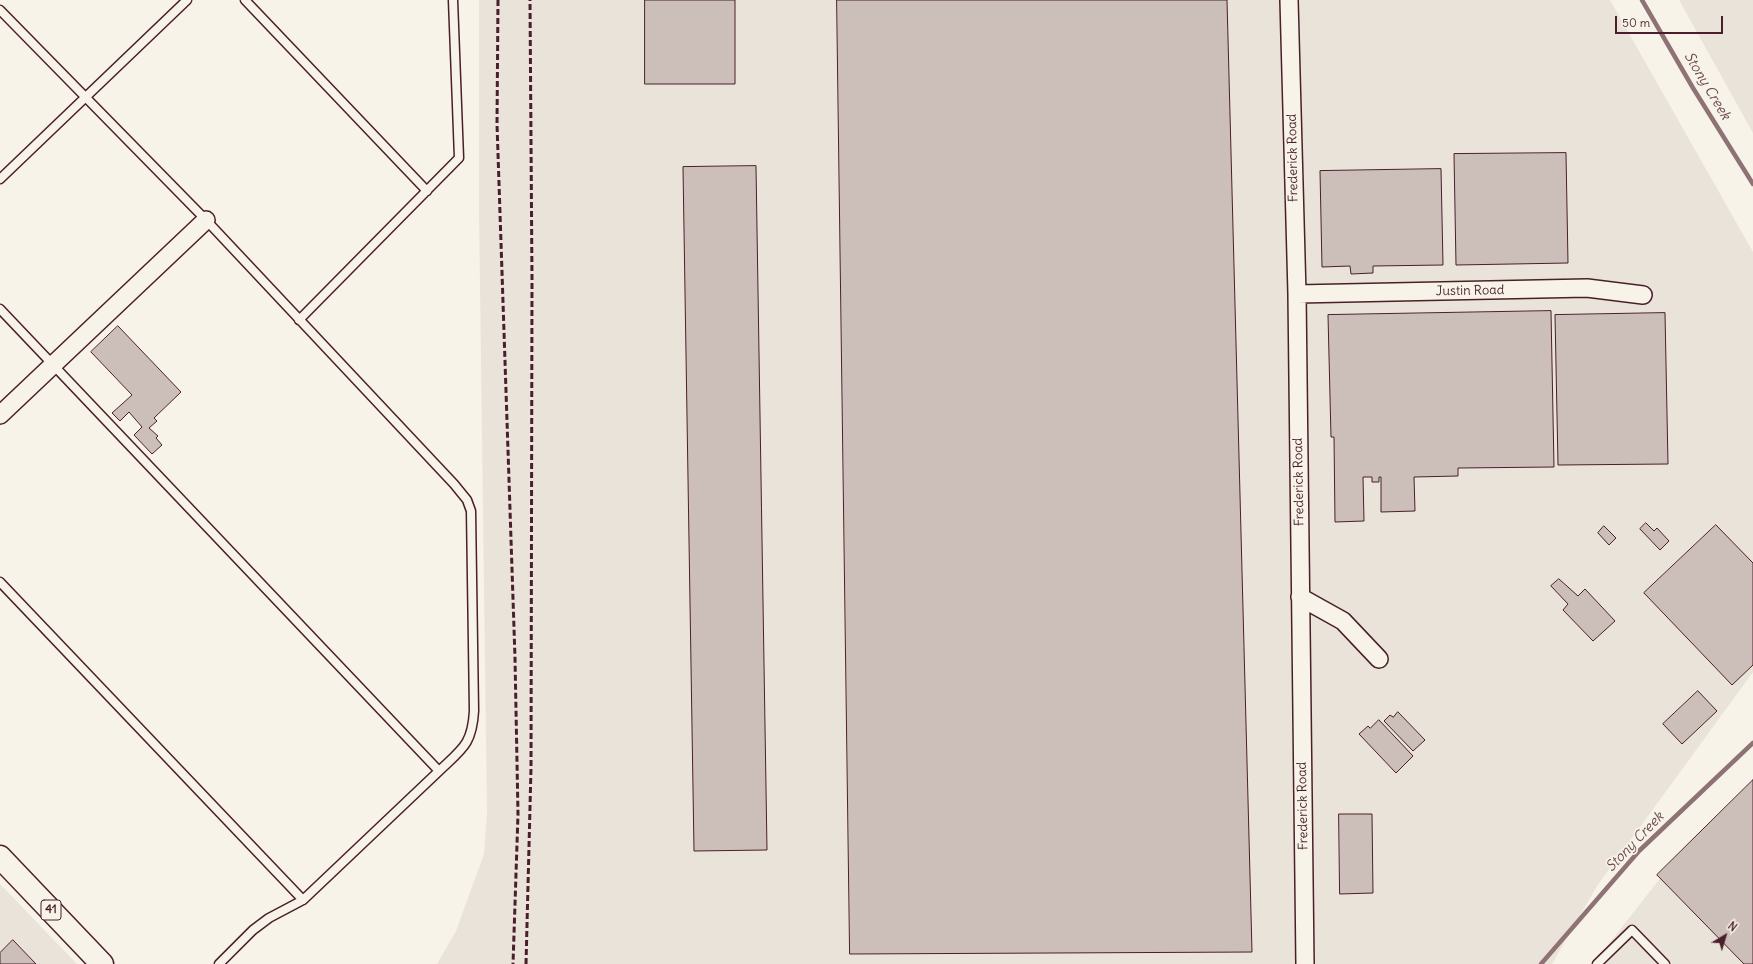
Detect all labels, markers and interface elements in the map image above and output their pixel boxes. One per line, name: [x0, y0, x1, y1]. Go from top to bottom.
scale bar: [1617, 8, 1725, 34]
text: 50 m: [1622, 15, 1650, 30]
water label: Stony Creek: [1680, 49, 1734, 123]
street label: Frederick Road: [1284, 114, 1302, 202]
street label: Justin Road: [1436, 283, 1504, 299]
street label: Frederick Road: [1290, 438, 1308, 526]
street label: Frederick Road: [1294, 762, 1312, 850]
water label: Stony Creek: [1603, 809, 1667, 875]
road number: 41: [41, 900, 61, 920]
north arrow: [1705, 916, 1745, 956]
text: N: [1725, 919, 1740, 934]

